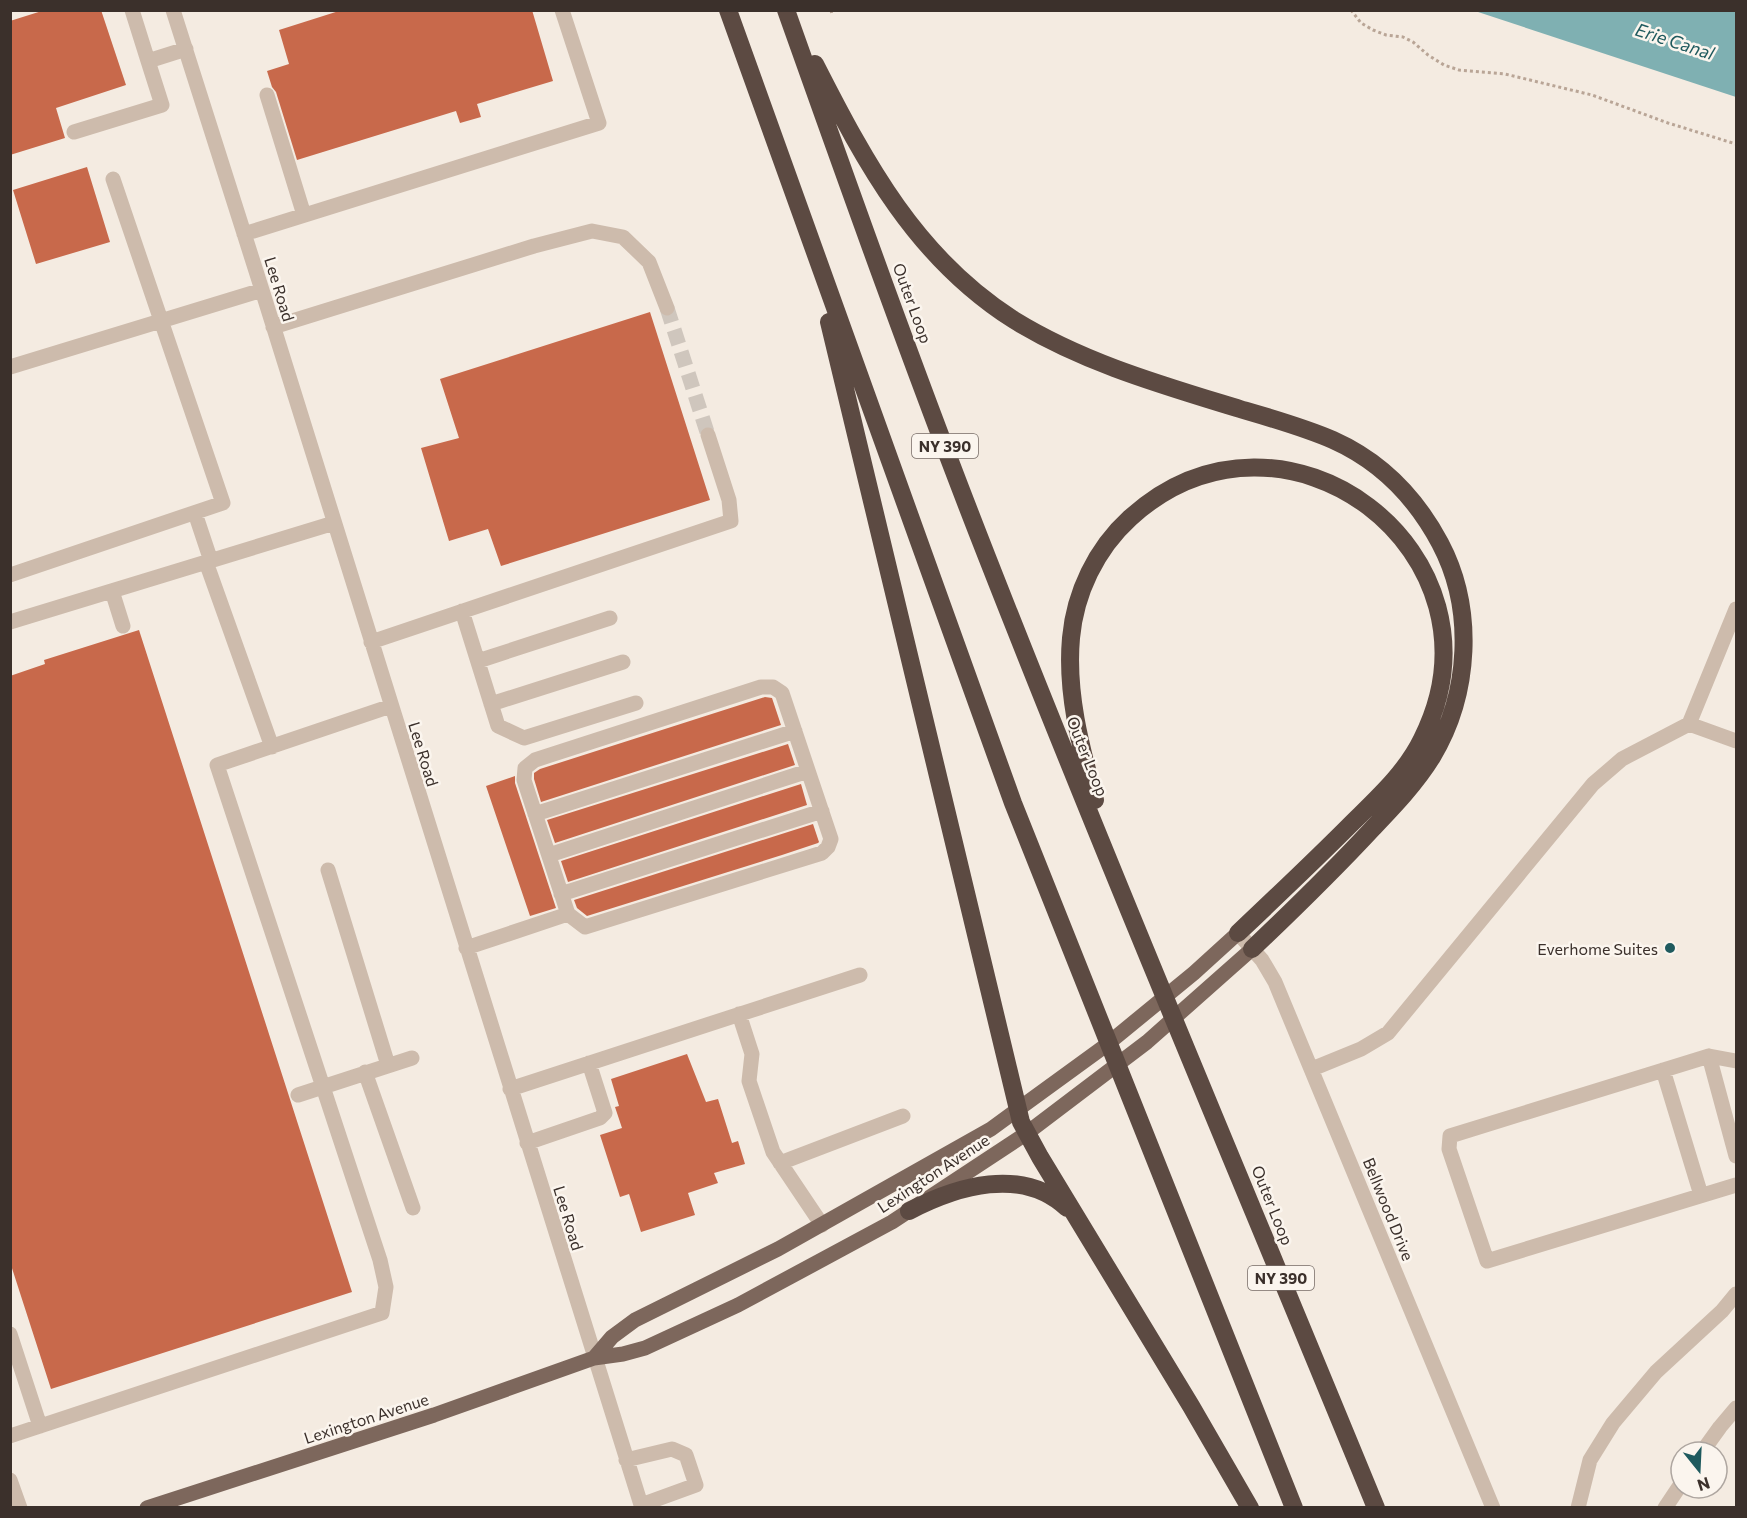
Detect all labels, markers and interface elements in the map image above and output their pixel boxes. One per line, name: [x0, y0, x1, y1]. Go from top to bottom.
water label: Erie Canal: [1633, 18, 1718, 64]
street label: Lee Road: [261, 254, 299, 324]
street label: Outer Loop: [890, 260, 936, 346]
road number: NY 390: [912, 434, 978, 458]
street label: Outer Loop: [1063, 713, 1113, 799]
street label: Lee Road: [405, 719, 443, 789]
place label: Everhome Suites: [1537, 939, 1658, 958]
marker: Everhome Suites: [1663, 941, 1677, 955]
street label: Lexington Avenue: [873, 1130, 993, 1216]
street label: Bellwood Drive: [1360, 1155, 1418, 1263]
street label: Outer Loop: [1248, 1162, 1298, 1248]
street label: Lee Road: [550, 1183, 588, 1253]
road number: NY 390: [1248, 1266, 1314, 1290]
street label: Lexington Avenue: [301, 1389, 431, 1447]
north arrow: [1669, 1440, 1729, 1500]
text: N: [1695, 1474, 1712, 1496]

